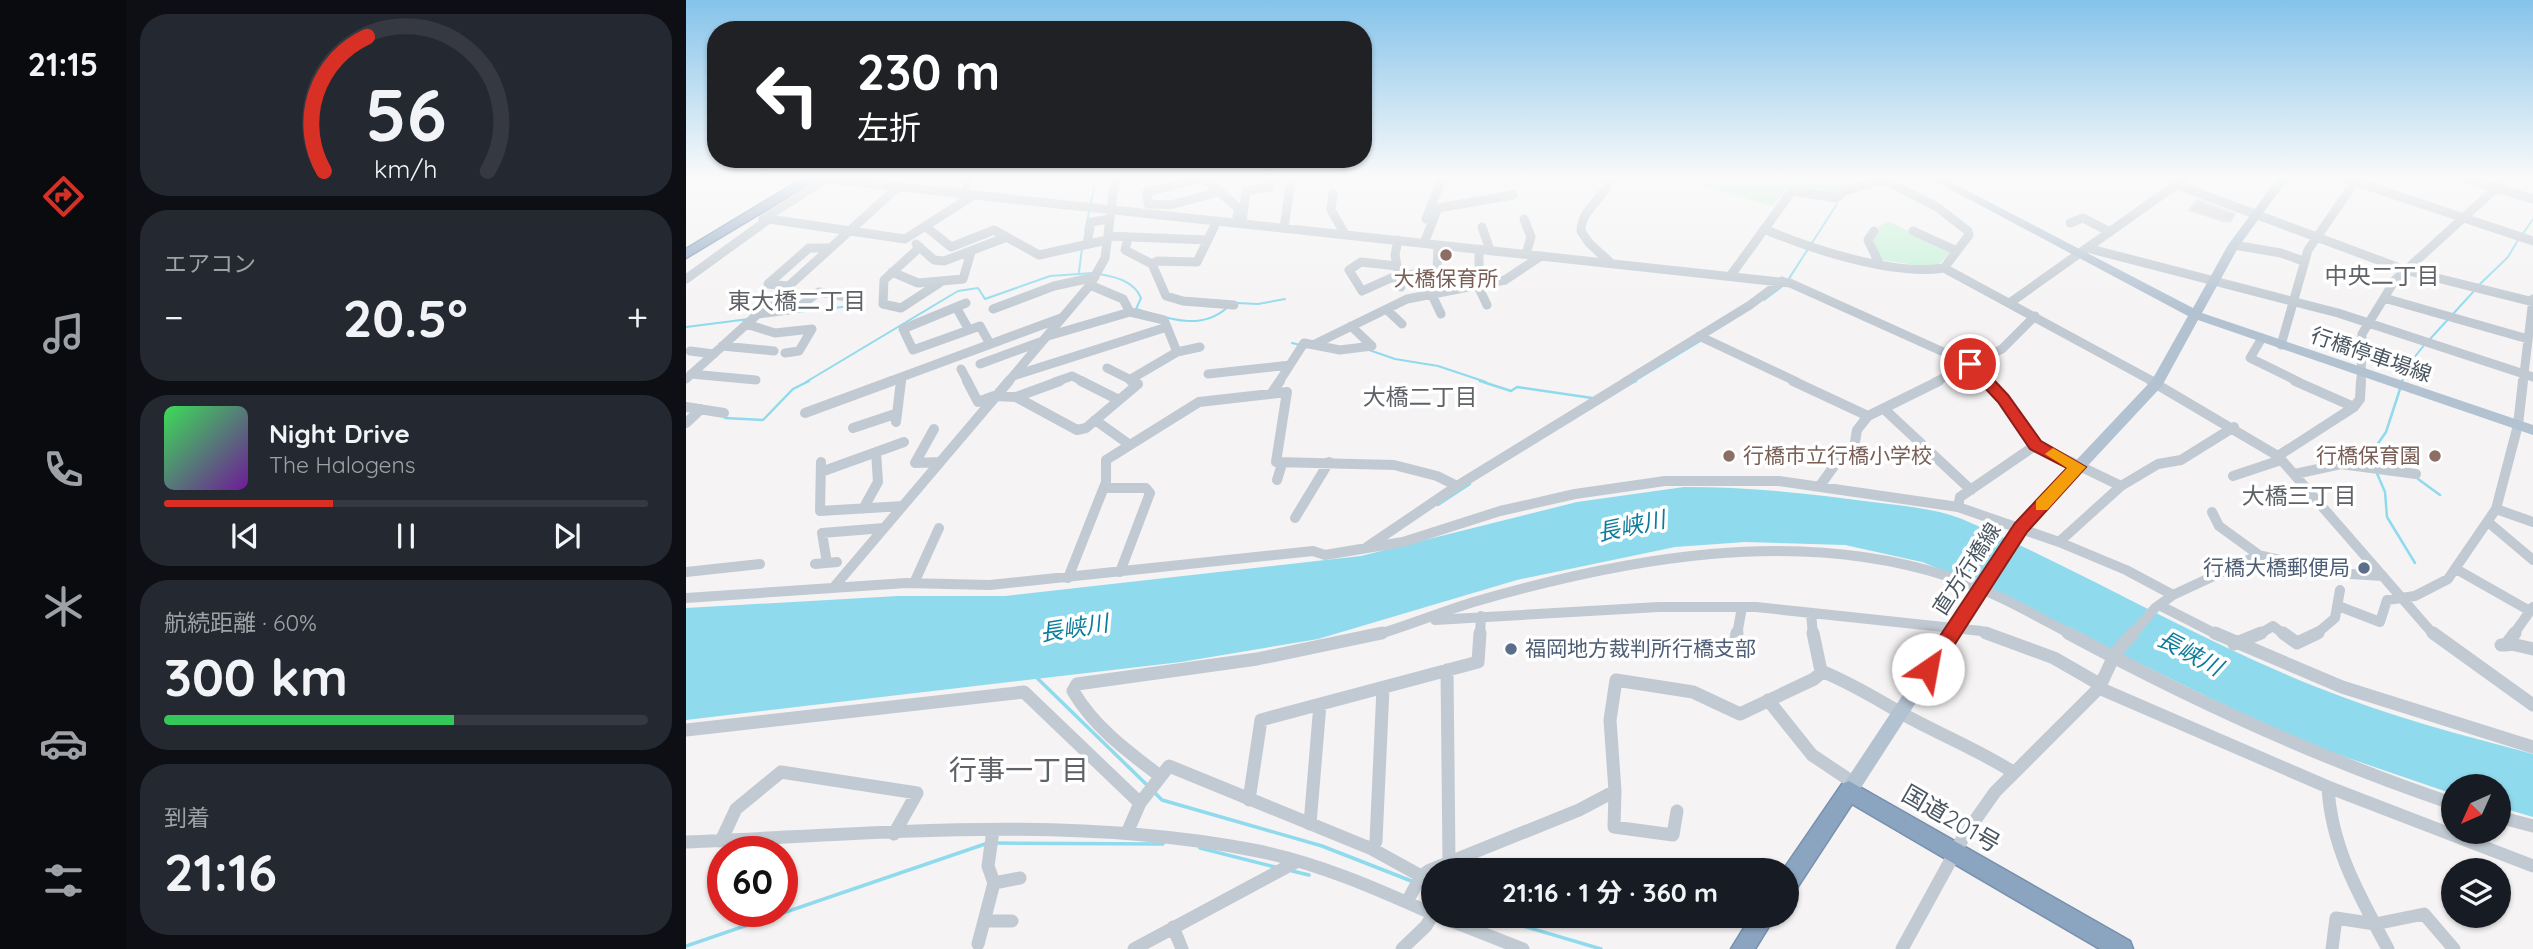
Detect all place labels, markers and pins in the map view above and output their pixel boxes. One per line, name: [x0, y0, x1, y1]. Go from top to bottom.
marker: 大橋保育所: [1438, 247, 1454, 263]
place label: 大橋保育所: [1394, 265, 1499, 291]
pin: [1940, 334, 2000, 394]
place label: 行橋市立行橋小学校: [1743, 442, 1932, 468]
place label: 行橋保育園: [2316, 442, 2421, 468]
marker: 行橋市立行橋小学校: [1721, 448, 1737, 464]
marker: 行橋保育園: [2427, 448, 2443, 464]
place label: 行橋大橋郵便局: [2203, 554, 2350, 580]
marker: 行橋大橋郵便局: [2356, 560, 2372, 576]
place label: 福岡地方裁判所行橋支部: [1525, 635, 1756, 661]
marker: 福岡地方裁判所行橋支部: [1503, 641, 1519, 657]

